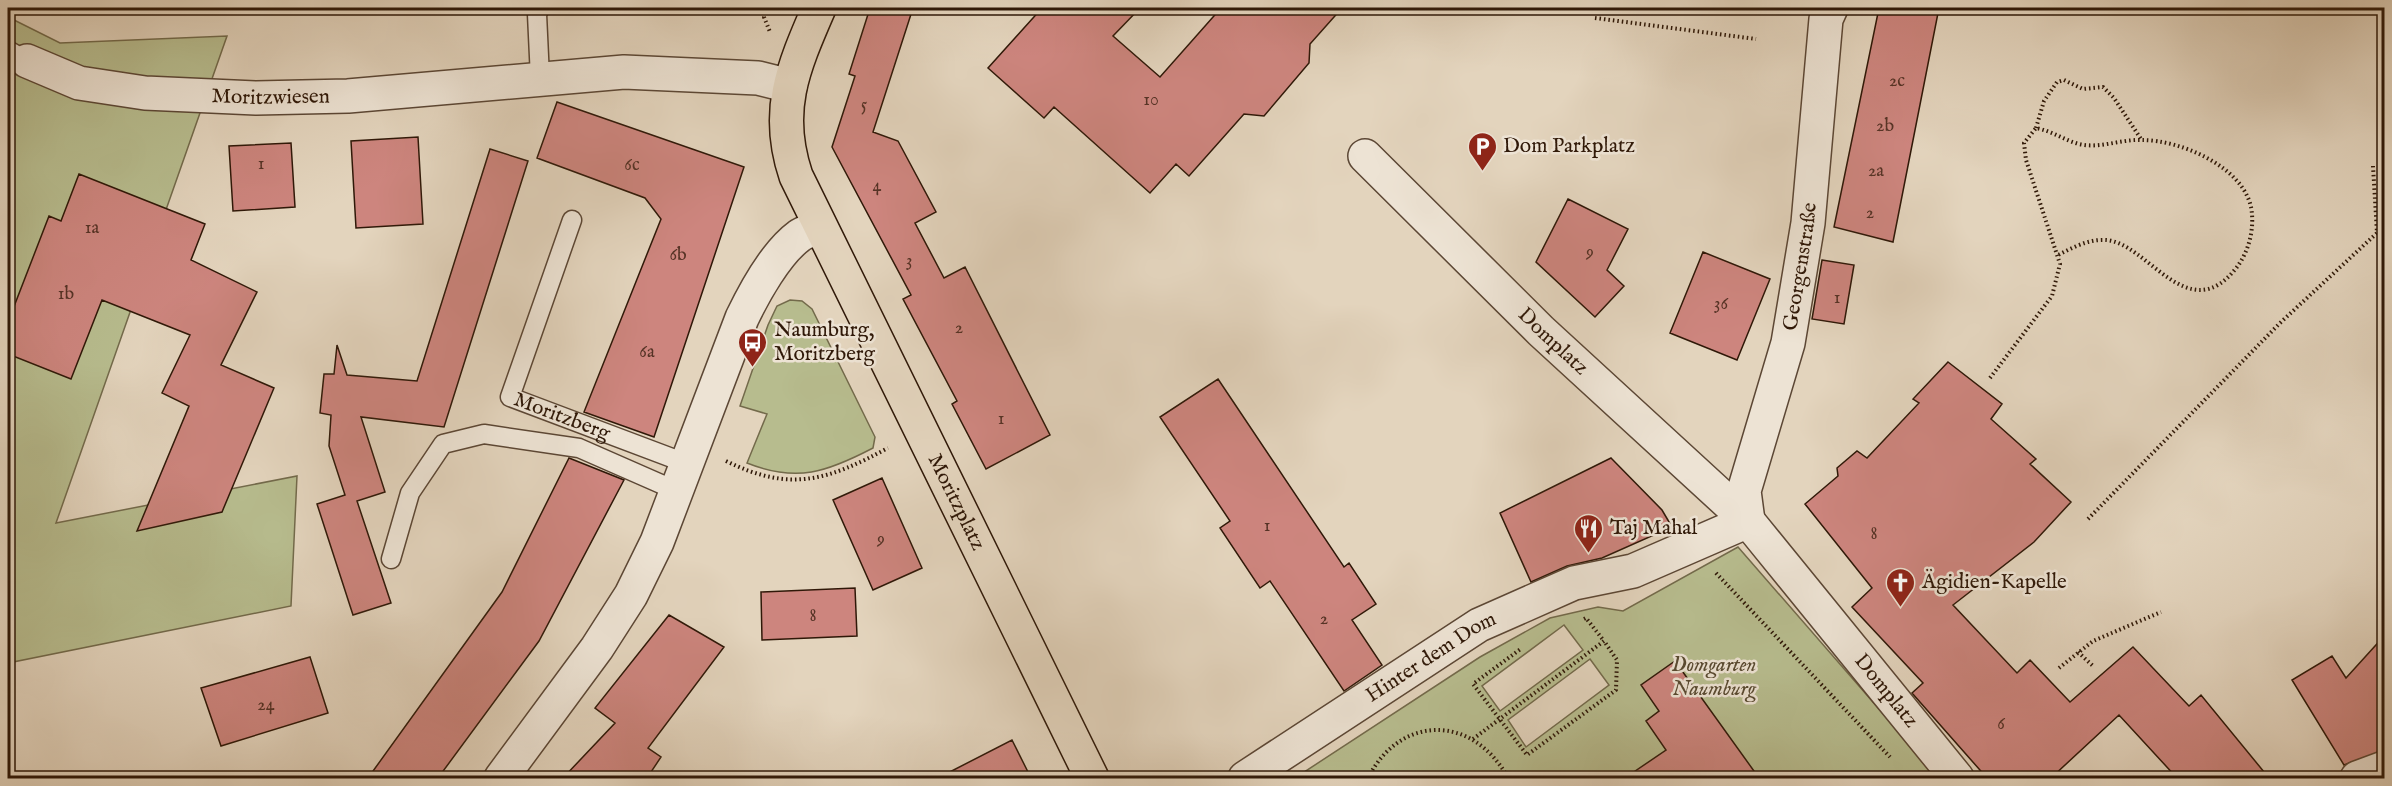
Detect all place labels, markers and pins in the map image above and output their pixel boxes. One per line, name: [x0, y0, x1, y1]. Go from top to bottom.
parking icon: Dom Parkplatz: [1466, 130, 1498, 172]
place label: Dom Parkplatz: [1503, 133, 1635, 160]
place label: Naumburg, Moritzberg: [774, 317, 876, 368]
bus stop icon: Naumburg, Moritzberg: [737, 326, 769, 368]
restaurant icon: Taj Mahal: [1573, 512, 1605, 554]
place label: Taj Mahal: [1610, 515, 1697, 542]
church icon: Ägidien-Kapelle: [1885, 566, 1917, 608]
place label: Ägidien-Kapelle: [1921, 568, 2067, 596]

